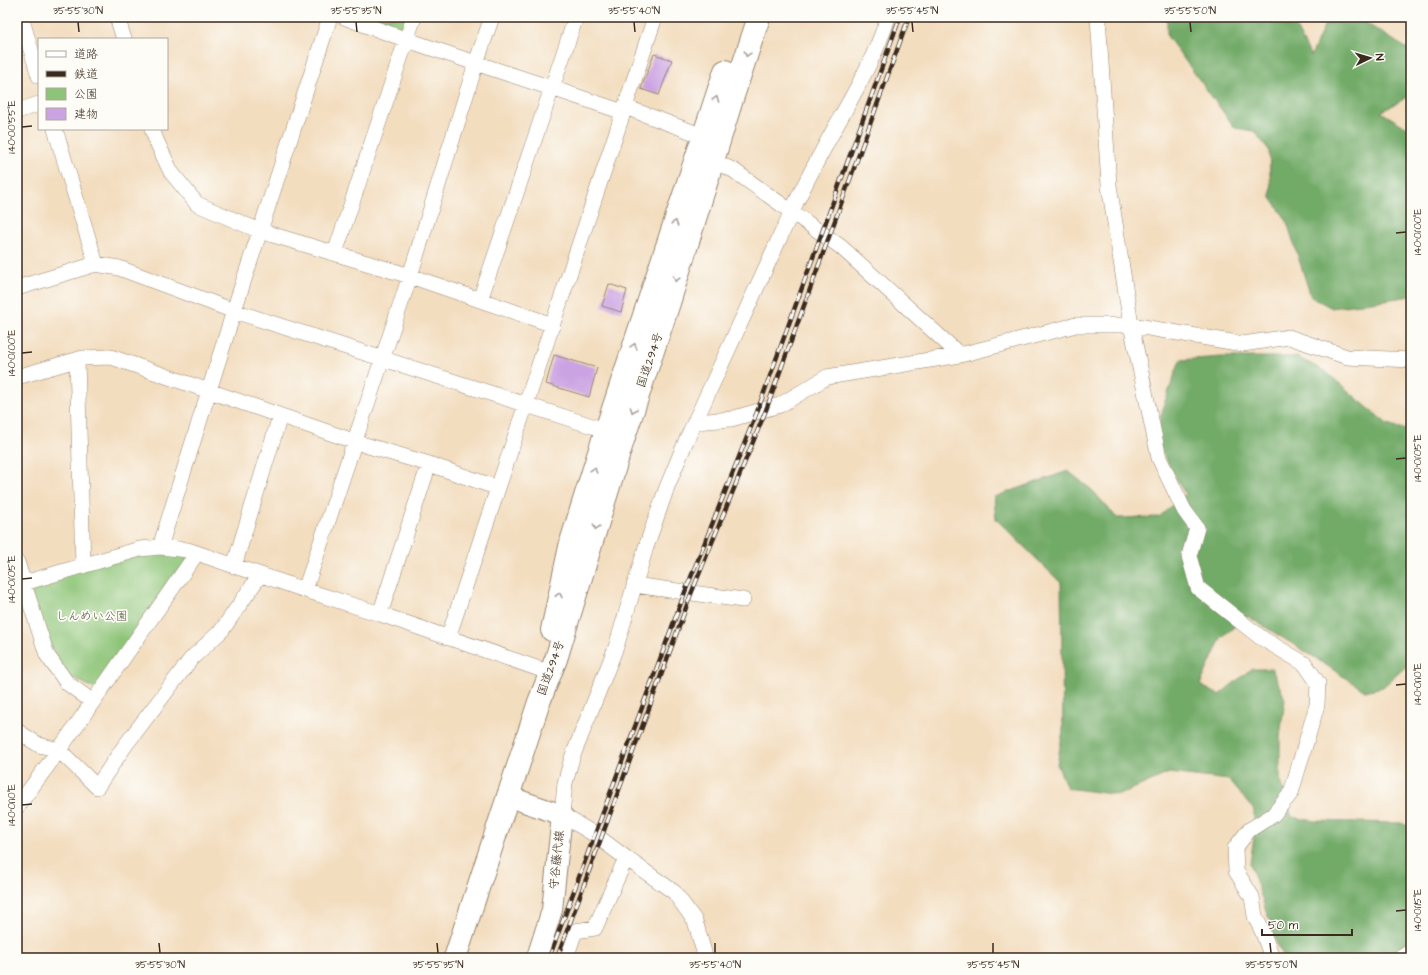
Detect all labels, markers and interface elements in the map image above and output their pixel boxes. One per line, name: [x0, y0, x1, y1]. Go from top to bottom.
text: 35°55'30"N: [53, 4, 103, 18]
text: 35°55'35"N: [331, 4, 381, 18]
text: 35°55'40"N: [608, 4, 660, 18]
text: 35°55'45"N: [886, 4, 938, 18]
text: 35°55'50"N: [1164, 4, 1216, 18]
legend: [38, 38, 168, 130]
north arrow: [1350, 38, 1390, 78]
text: 道路: [74, 46, 98, 63]
one-way arrow: [743, 50, 751, 57]
text: N: [1372, 53, 1387, 61]
text: 鉄道: [74, 66, 98, 83]
text: 公園: [74, 86, 98, 103]
one-way arrow: [711, 96, 719, 103]
text: 140°00'55"E: [5, 100, 19, 154]
text: 建物: [74, 106, 98, 123]
text: 140°01'00"E: [1411, 209, 1425, 255]
one-way arrow: [670, 219, 678, 226]
one-way arrow: [672, 275, 681, 282]
text: 140°01'00"E: [5, 330, 19, 376]
street label: 国道294号: [633, 330, 667, 390]
one-way arrow: [629, 343, 638, 350]
one-way arrow: [629, 406, 638, 413]
text: 140°01'05"E: [1411, 434, 1425, 482]
one-way arrow: [589, 466, 598, 473]
one-way arrow: [593, 524, 601, 531]
text: 140°01'05"E: [5, 555, 19, 603]
one-way arrow: [554, 592, 563, 598]
park label: しんめい公園: [56, 608, 128, 625]
street label: 国道294号: [533, 638, 569, 698]
text: 140°01'10"E: [1411, 663, 1425, 705]
text: 140°01'10"E: [5, 784, 19, 826]
street label: 守谷藤代線: [545, 829, 569, 891]
text: 140°01'15"E: [1411, 889, 1425, 931]
scale bar: [1262, 911, 1352, 937]
text: 50 m: [1268, 917, 1299, 934]
text: 35°55'30"N: [135, 958, 185, 972]
text: 35°55'35"N: [413, 958, 463, 972]
text: 35°55'40"N: [689, 958, 741, 972]
text: 35°55'45"N: [967, 958, 1019, 972]
text: 35°55'50"N: [1245, 958, 1297, 972]

